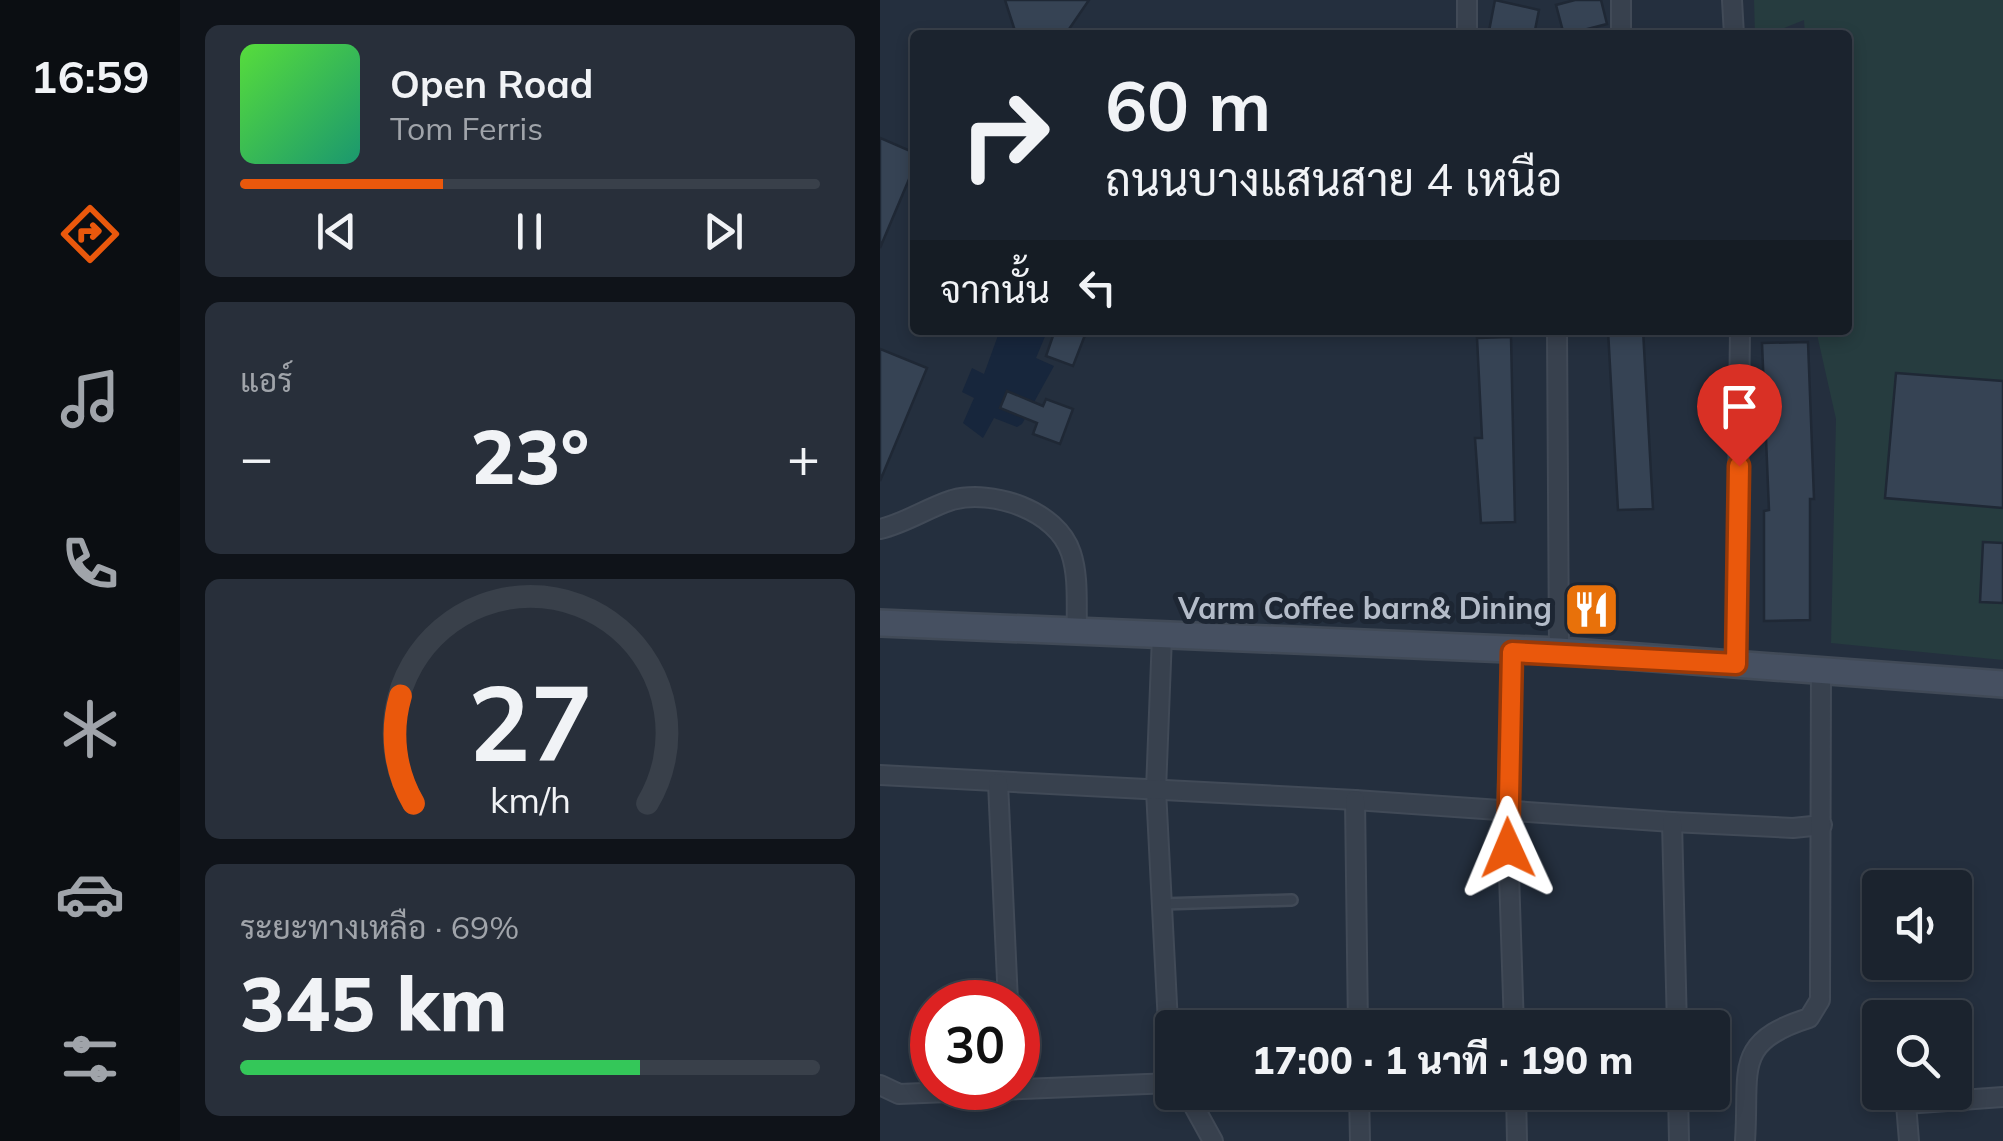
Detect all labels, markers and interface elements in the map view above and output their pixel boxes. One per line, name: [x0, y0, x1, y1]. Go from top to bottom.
text: 16:59: [30, 48, 150, 104]
text: Open Road: [390, 60, 593, 108]
text: 60 m: [1105, 61, 1271, 149]
icon: right: [940, 70, 1070, 200]
text: Tom Ferris: [390, 108, 543, 148]
text: ถนนบางแสนสาย 4 เหนือ: [1105, 151, 1562, 207]
icon: directions: [55, 199, 125, 269]
icon: previous: [309, 204, 364, 259]
icon: pause: [502, 204, 557, 259]
icon: next: [696, 204, 751, 259]
icon: left: [1070, 260, 1125, 315]
text: จากนั้น: [940, 265, 1050, 313]
text: แอร์: [240, 360, 293, 400]
icon: music: [55, 364, 125, 434]
pin: [1697, 364, 1782, 467]
icon: arrive: [1712, 379, 1767, 434]
text: 23°: [471, 409, 589, 503]
text: −: [240, 422, 273, 491]
text: +: [787, 422, 820, 491]
icon: phone: [55, 529, 125, 599]
restaurant icon: Varm Coffee barn& Dining: [1561, 579, 1621, 639]
place label: Varm Coffee barn& Dining: [1177, 589, 1552, 627]
text: 27: [468, 656, 592, 787]
icon: climate: [55, 694, 125, 764]
text: km/h: [490, 777, 570, 822]
position arrow: [1456, 796, 1560, 900]
icon: car: [55, 859, 125, 929]
map controls: [1862, 870, 1972, 1110]
button: sound: [1862, 870, 1972, 980]
text: ระยะทางเหลือ · 69%: [240, 907, 519, 947]
text: 345 km: [240, 956, 508, 1050]
speed limit sign: 30: [910, 980, 1040, 1110]
button: search: [1862, 1000, 1972, 1110]
icon: filters: [55, 1024, 125, 1094]
text: 17:00 · 1 นาที · 190 m: [1252, 1036, 1633, 1084]

